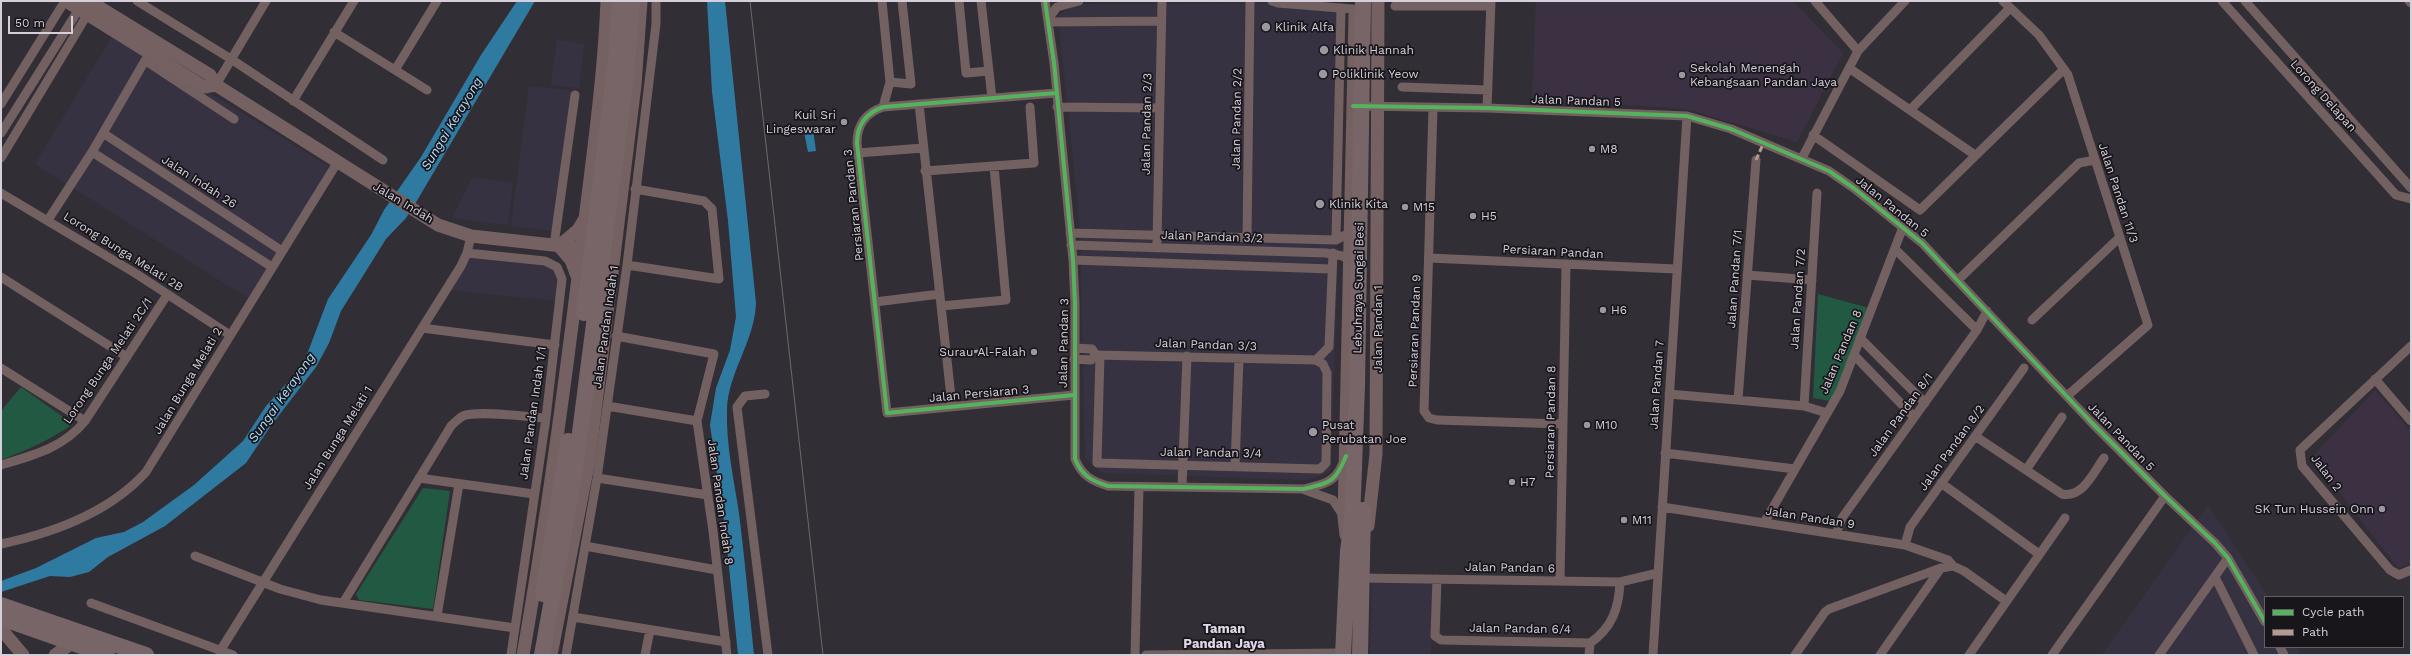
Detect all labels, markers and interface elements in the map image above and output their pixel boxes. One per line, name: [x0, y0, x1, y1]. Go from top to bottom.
scale bar: [10, 8, 75, 34]
text: 50 m: [15, 16, 45, 30]
place label: Klinik Alfa: [1275, 20, 1334, 34]
marker: Klinik Alfa: [1260, 21, 1272, 33]
place label: Klinik Hannah: [1333, 43, 1414, 57]
marker: Klinik Hannah: [1318, 44, 1330, 56]
street label: Lorong Delapan: [2287, 57, 2359, 135]
place label: Sekolah Menengah Kebangsaan Pandan Jaya: [1690, 61, 1837, 89]
place label: Poliklinik Yeow: [1332, 67, 1418, 81]
street label: Jalan Pandan 2/2: [1229, 68, 1245, 170]
marker: Poliklinik Yeow: [1317, 68, 1329, 80]
marker: Sekolah Menengah Kebangsaan Pandan Jaya: [1677, 70, 1687, 80]
street label: Jalan Pandan 2/3: [1139, 73, 1155, 175]
water label: Sungai Kerayong: [418, 75, 486, 173]
street label: Jalan Pandan 5: [1531, 92, 1621, 110]
place label: Kuil Sri Lingeswarar: [766, 108, 836, 136]
marker: Kuil Sri Lingeswarar: [839, 117, 849, 127]
street label: Jalan Pandan 11/3: [2095, 141, 2141, 245]
place label: M8: [1600, 142, 1618, 156]
marker: M8: [1587, 144, 1597, 154]
street label: Persiaran Pandan 3: [841, 148, 867, 262]
street label: Jalan Indah 26: [159, 152, 239, 212]
street label: Jalan Pandan 5: [1853, 173, 1931, 241]
street label: Jalan Indah: [370, 179, 436, 227]
place label: Klinik Kita: [1329, 197, 1388, 211]
marker: Klinik Kita: [1314, 198, 1326, 210]
place label: M15: [1413, 200, 1435, 214]
marker: M15: [1400, 202, 1410, 212]
street label: Lorong Bunga Melati 2B: [61, 209, 185, 295]
place label: H5: [1481, 209, 1497, 223]
marker: H5: [1468, 211, 1478, 221]
street label: Lebuhraya Sungai Besi: [1351, 222, 1367, 354]
street label: Jalan Pandan 3/2: [1161, 228, 1263, 246]
street label: Jalan Pandan 7/1: [1724, 229, 1746, 329]
street label: Persiaran Pandan: [1502, 242, 1604, 262]
street label: Jalan Pandan 7/2: [1787, 248, 1809, 350]
street label: Jalan Pandan Indah 1: [590, 265, 622, 389]
street label: Persiaran Pandan 9: [1406, 274, 1424, 388]
street label: Jalan Pandan 1: [1371, 285, 1385, 373]
street label: Lorong Bunga Melati 2C/1: [60, 295, 156, 427]
street label: Jalan Pandan 3: [1056, 298, 1072, 388]
place label: H6: [1611, 303, 1627, 317]
marker: H6: [1598, 305, 1608, 315]
street label: Jalan Pandan 8: [1817, 308, 1865, 396]
street label: Jalan Bunga Melati 2: [150, 325, 226, 437]
street label: Jalan Pandan 3/3: [1155, 336, 1257, 354]
street label: Jalan Pandan 7: [1647, 340, 1667, 430]
place label: Surau Al-Falah: [939, 345, 1026, 359]
street label: Jalan Pandan Indah 1/1: [517, 346, 549, 480]
marker: Surau Al-Falah: [1029, 347, 1039, 357]
water label: Sungai Kerayong: [245, 350, 319, 446]
street label: Persiaran Pandan 8: [1543, 365, 1559, 479]
street label: Jalan Pandan 8/1: [1866, 370, 1936, 460]
street label: Jalan Persiaran 3: [928, 382, 1030, 406]
street label: Jalan Bunga Melati 1: [300, 383, 376, 493]
street label: Jalan Pandan 5: [2085, 400, 2157, 474]
street label: Jalan Pandan 8/2: [1916, 402, 1988, 494]
place label: Pusat Perubatan Joe: [1322, 418, 1407, 446]
place label: M10: [1595, 418, 1617, 432]
marker: M10: [1582, 420, 1592, 430]
marker: Pusat Perubatan Joe: [1307, 426, 1319, 438]
street label: Jalan Pandan Indah 8: [704, 438, 736, 566]
street label: Jalan Pandan 3/4: [1160, 445, 1262, 461]
street label: Jalan 2: [2308, 452, 2344, 494]
place label: H7: [1520, 475, 1536, 489]
marker: H7: [1507, 477, 1517, 487]
place label: SK Tun Hussein Onn: [2255, 502, 2374, 516]
street label: Jalan Pandan 9: [1764, 504, 1856, 532]
marker: SK Tun Hussein Onn: [2377, 504, 2387, 514]
place label: M11: [1632, 513, 1652, 527]
marker: M11: [1619, 515, 1629, 525]
street label: Jalan Pandan 6: [1465, 560, 1555, 576]
legend: [2264, 596, 2404, 648]
text: Cycle path: [2302, 605, 2364, 619]
district label: Taman Pandan Jaya: [1183, 621, 1265, 652]
street label: Jalan Pandan 6/4: [1469, 621, 1571, 637]
text: Path: [2302, 625, 2328, 639]

